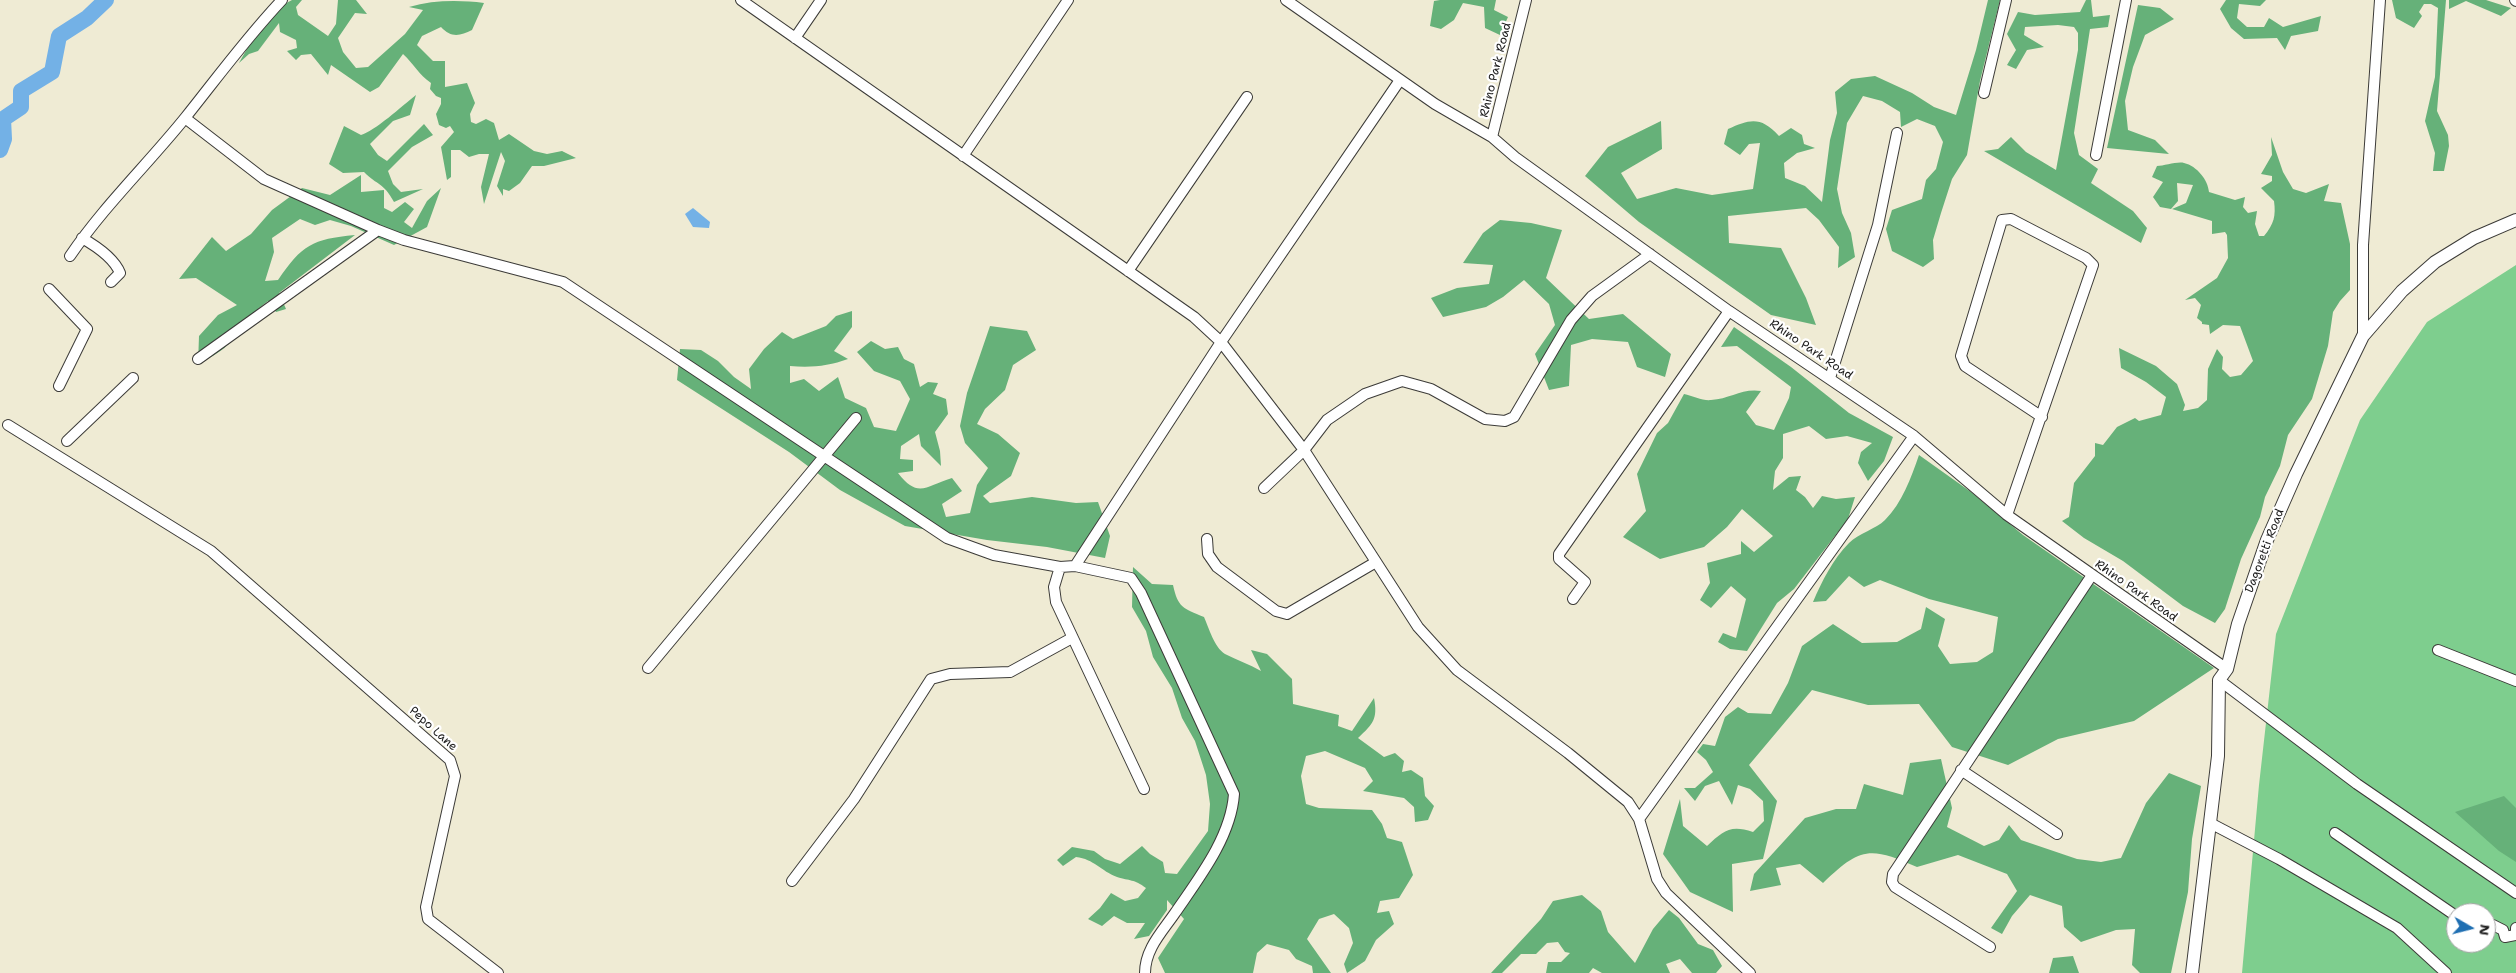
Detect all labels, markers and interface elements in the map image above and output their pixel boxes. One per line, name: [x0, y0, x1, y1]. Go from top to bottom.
street label: Rhino Park Road: [1477, 21, 1515, 119]
street label: Rhino Park Road: [1767, 317, 1855, 383]
street label: Dagoretti Road: [2242, 507, 2288, 595]
street label: Rhino Park Road: [2092, 557, 2180, 625]
street label: Pepo Lane: [406, 704, 460, 754]
north arrow: [2446, 903, 2496, 953]
text: N: [2475, 923, 2495, 937]

